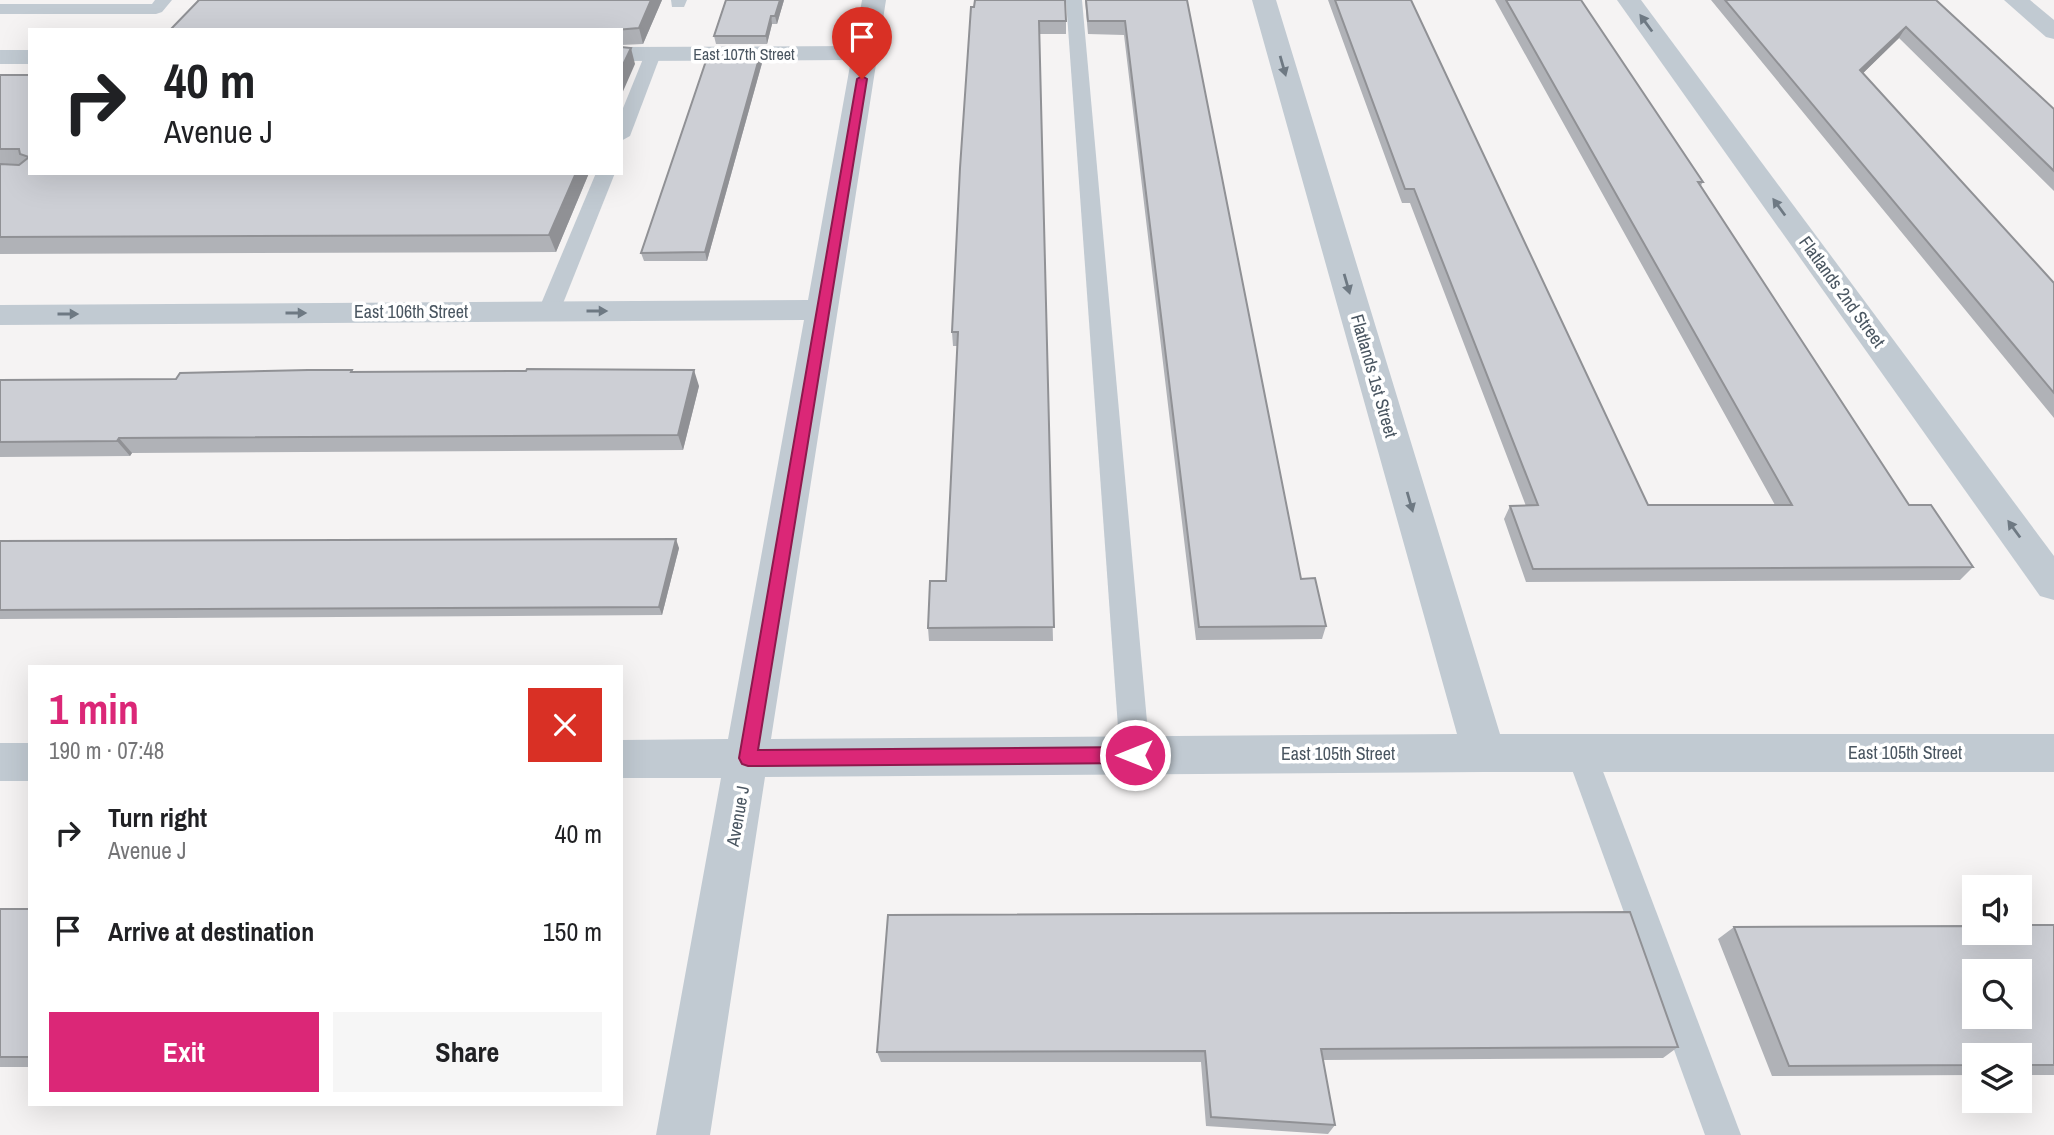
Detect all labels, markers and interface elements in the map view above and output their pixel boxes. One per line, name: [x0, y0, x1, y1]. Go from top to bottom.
pin: [832, 7, 892, 79]
one-way arrow: [1638, 14, 1653, 32]
icon: arrive: [843, 18, 881, 56]
street label: East 107th Street: [693, 43, 795, 65]
text: 40 m: [164, 47, 256, 113]
one-way arrow: [1278, 55, 1288, 76]
icon: right: [49, 56, 140, 147]
text: Avenue J: [164, 110, 273, 153]
one-way arrow: [1773, 198, 1787, 216]
street label: Flatlands 2nd Street: [1793, 231, 1891, 352]
one-way arrow: [1342, 274, 1352, 295]
street label: East 106th Street: [354, 299, 468, 324]
one-way arrow: [586, 305, 608, 317]
one-way arrow: [285, 307, 307, 319]
one-way arrow: [57, 308, 79, 320]
street label: Flatlands 1st Street: [1345, 311, 1404, 440]
one-way arrow: [1406, 492, 1416, 513]
one-way arrow: [2007, 520, 2021, 539]
text: 1 min: [49, 681, 139, 737]
button: close: [528, 688, 602, 762]
position arrow: [1098, 718, 1172, 792]
text: 190 m · 07:48: [49, 735, 164, 766]
street label: East 105th Street: [1848, 740, 1962, 765]
street label: East 105th Street: [1281, 741, 1395, 766]
street label: Avenue J: [720, 784, 755, 849]
text: Turn right: [108, 800, 207, 835]
icon: right: [49, 814, 87, 852]
text: 40 m: [555, 816, 602, 851]
text: Avenue J: [108, 835, 186, 866]
map controls: [1962, 875, 2032, 1113]
button: sound: [1962, 875, 2032, 945]
icon: arrive: [49, 912, 87, 950]
text: Arrive at destination: [108, 914, 314, 949]
text: 150 m: [543, 914, 602, 949]
button: search: [1962, 959, 2032, 1029]
button: Exit: [49, 1012, 319, 1092]
button: Share: [333, 1012, 602, 1092]
button: layers: [1962, 1043, 2032, 1113]

